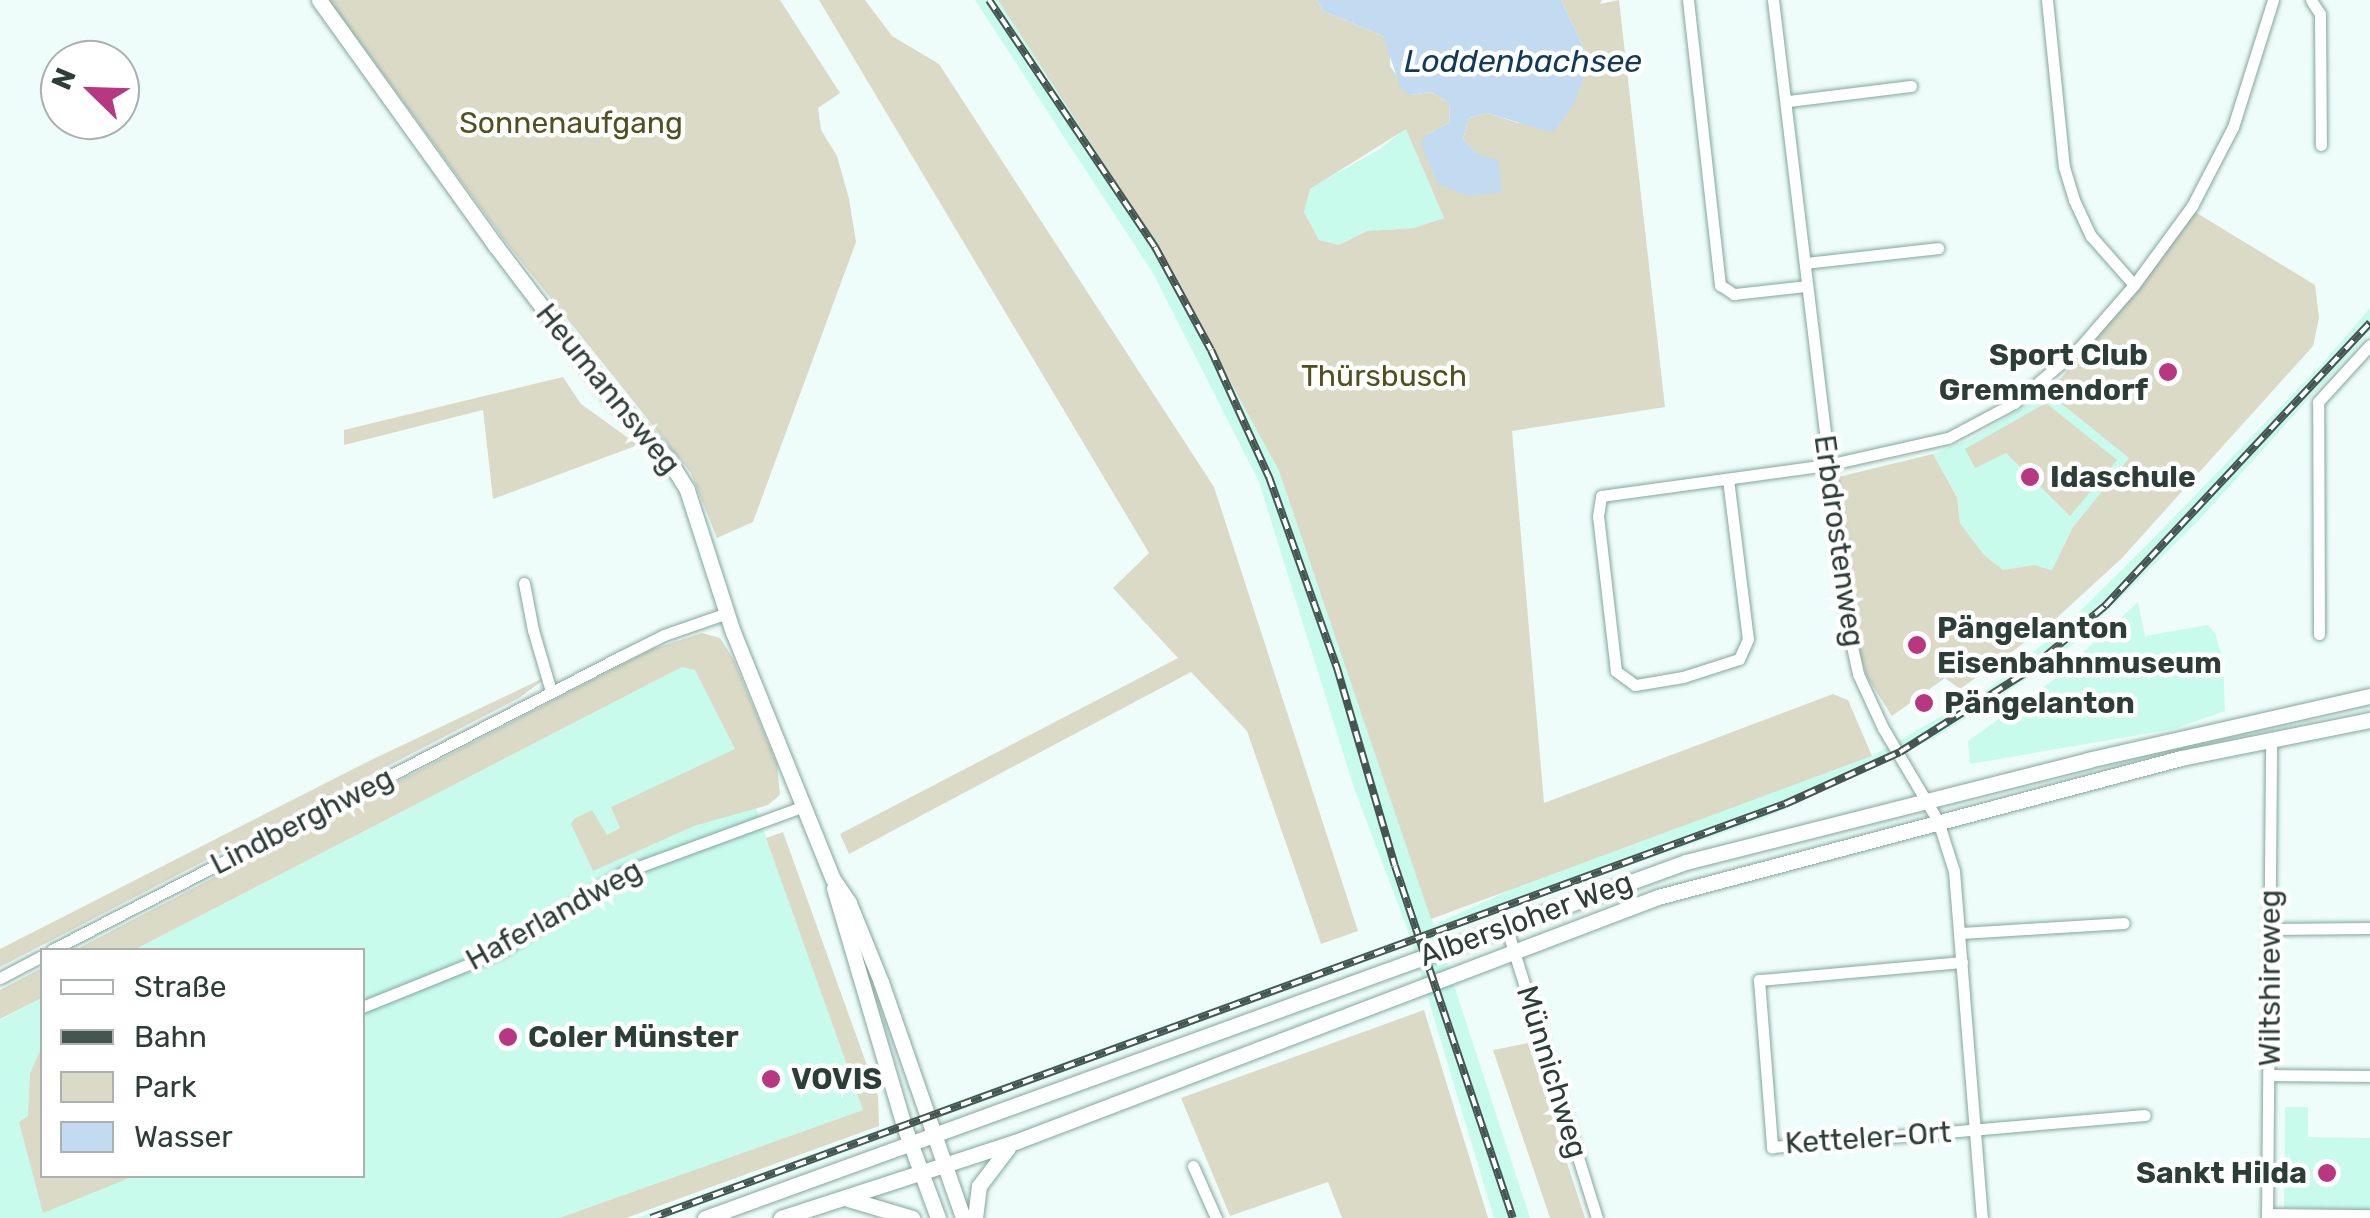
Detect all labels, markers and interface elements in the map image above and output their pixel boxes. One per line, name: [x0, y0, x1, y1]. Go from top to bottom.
north arrow: [40, 40, 140, 140]
water label: Loddenbachsee: [1404, 42, 1642, 80]
text: N: [45, 63, 83, 95]
park label: Sonnenaufgang: [459, 105, 683, 141]
street label: Heumannsweg: [528, 296, 688, 482]
place label: Sport Club Gremmendorf: [1939, 337, 2148, 408]
park label: Thürsbusch: [1301, 358, 1467, 394]
marker: Sport Club Gremmendorf: [2157, 361, 2179, 383]
street label: Erbdrostenweg: [1806, 433, 1872, 649]
place label: Idaschule: [2050, 459, 2196, 495]
marker: Idaschule: [2019, 466, 2041, 488]
place label: Pängelanton Eisenbahnmuseum: [1937, 610, 2222, 680]
marker: Pängelanton Eisenbahnmuseum: [1906, 634, 1928, 656]
place label: Pängelanton: [1944, 685, 2135, 721]
marker: Pängelanton: [1913, 692, 1935, 714]
street label: Lindberghweg: [205, 760, 399, 882]
street label: Haferlandweg: [460, 852, 648, 978]
street label: Albersloher Weg: [1414, 864, 1638, 974]
street label: Wiltshireweg: [2252, 890, 2288, 1066]
legend: [40, 948, 365, 1178]
text: Straße: [134, 969, 227, 1005]
street label: Münnichweg: [1509, 981, 1595, 1163]
text: Bahn: [134, 1019, 207, 1055]
place label: Coler Münster: [528, 1019, 739, 1055]
marker: Coler Münster: [497, 1026, 519, 1048]
place label: VOVIS: [791, 1061, 882, 1097]
marker: VOVIS: [760, 1068, 782, 1090]
text: Park: [134, 1069, 196, 1105]
street label: Ketteler-Ort: [1784, 1114, 1952, 1162]
text: Wasser: [134, 1119, 233, 1155]
place label: Sankt Hilda: [2136, 1155, 2307, 1191]
marker: Sankt Hilda: [2316, 1162, 2338, 1184]

